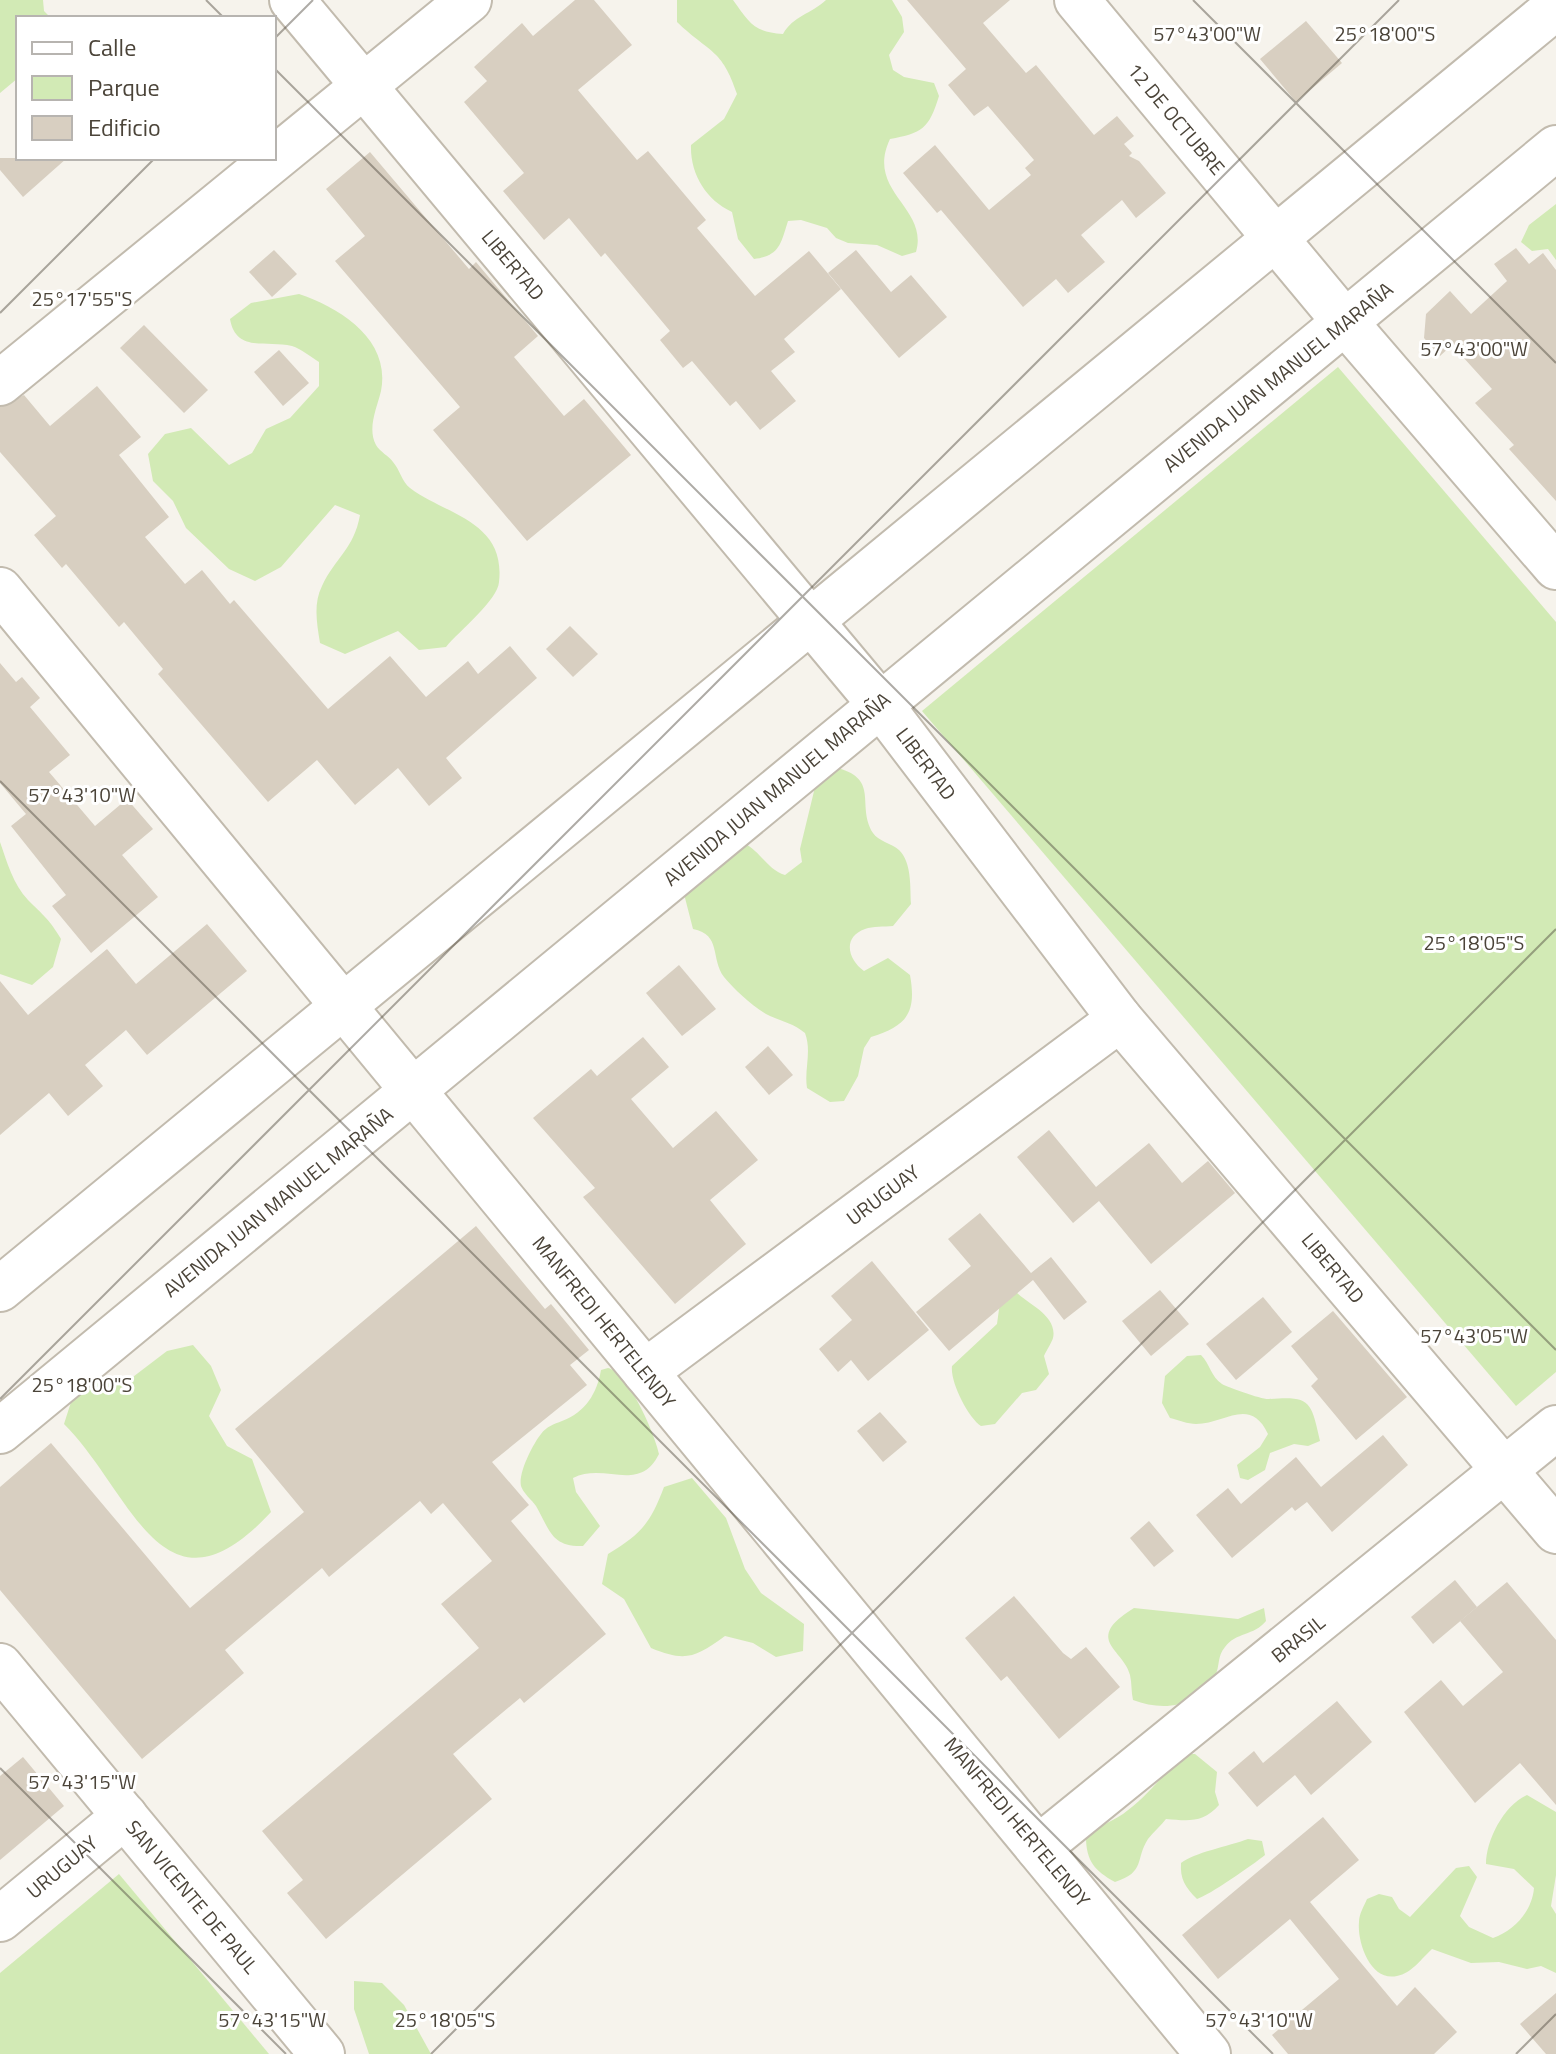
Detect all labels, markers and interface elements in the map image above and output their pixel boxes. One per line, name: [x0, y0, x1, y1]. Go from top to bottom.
legend: [16, 16, 276, 160]
text: 57°43'00"W: [1153, 18, 1261, 49]
text: 25°18'00"S: [1335, 18, 1435, 49]
text: Calle: [88, 29, 136, 65]
street label: 12 DE OCTUBRE: [1120, 56, 1233, 182]
text: Parque: [88, 69, 160, 105]
text: Edificio: [88, 109, 161, 145]
street label: LIBERTAD: [474, 222, 552, 307]
street label: AVENIDA JUAN MANUEL MARAÑA: [1156, 274, 1399, 479]
text: 25°17'55"S: [32, 283, 132, 314]
text: 57°43'00"W: [1420, 333, 1528, 364]
street label: AVENIDA JUAN MANUEL MARAÑA: [656, 684, 897, 893]
street label: LIBERTAD: [889, 721, 964, 807]
text: 57°43'10"W: [28, 779, 136, 810]
text: 25°18'05"S: [1424, 927, 1524, 958]
street label: AVENIDA JUAN MANUEL MARAÑA: [156, 1099, 399, 1304]
street label: URUGUAY: [839, 1157, 926, 1233]
street label: LIBERTAD: [1294, 1225, 1372, 1310]
street label: MANFREDI HERTELENDY: [525, 1229, 684, 1415]
text: 57°43'05"W: [1420, 1320, 1528, 1351]
text: 25°18'00"S: [32, 1369, 132, 1400]
street label: BRASIL: [1264, 1607, 1332, 1670]
street label: MANFREDI HERTELENDY: [937, 1730, 1098, 1914]
text: 57°43'15"W: [28, 1766, 136, 1797]
street label: SAN VICENTE DE PAUL: [119, 1813, 266, 1981]
street label: URUGUAY: [19, 1827, 104, 1906]
text: 57°43'15"W: [218, 2004, 326, 2035]
text: 25°18'05"S: [395, 2004, 495, 2035]
text: 57°43'10"W: [1205, 2004, 1313, 2035]

